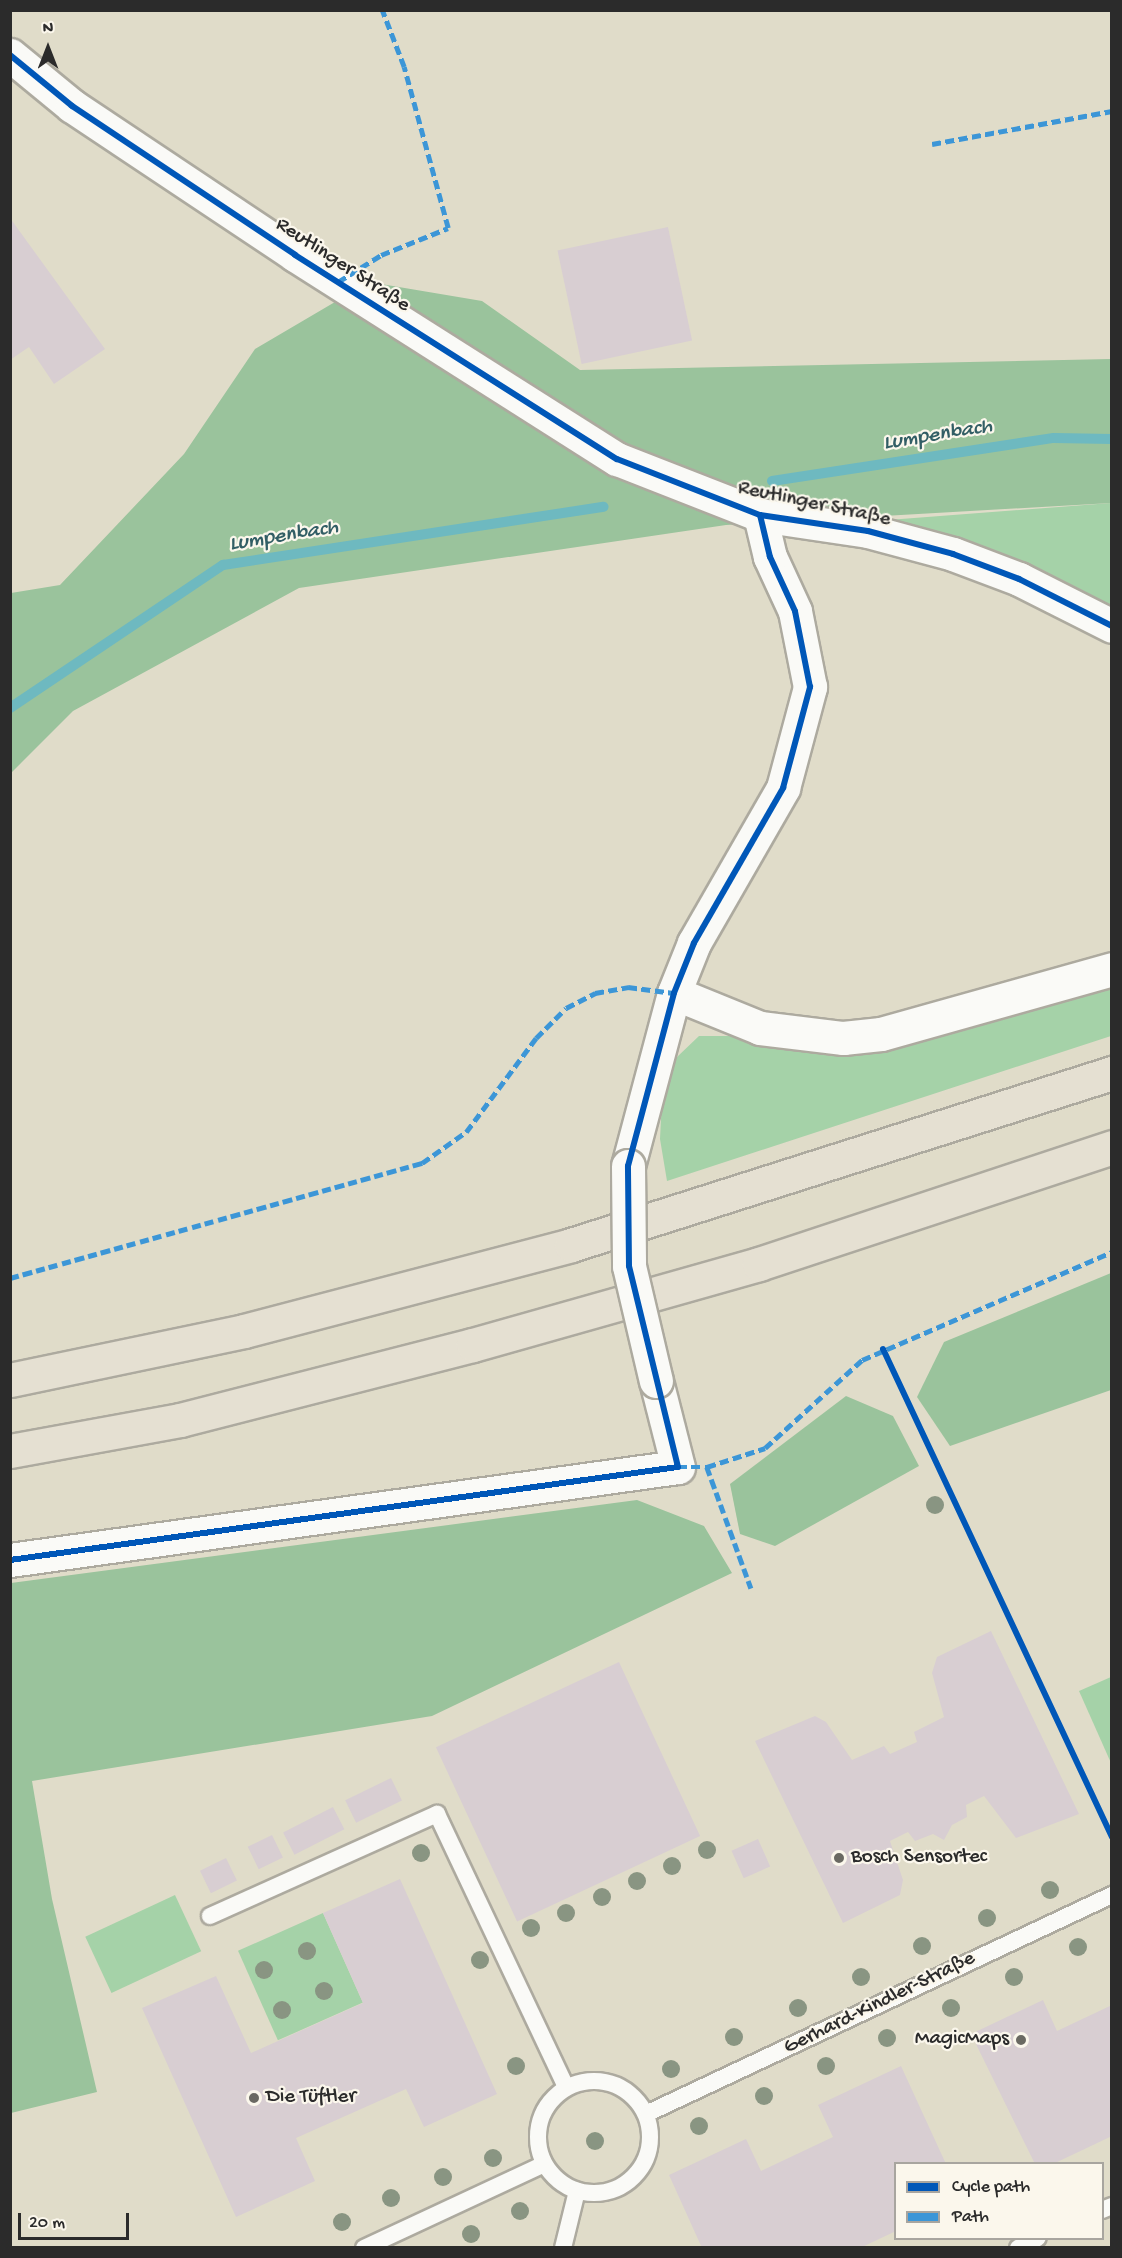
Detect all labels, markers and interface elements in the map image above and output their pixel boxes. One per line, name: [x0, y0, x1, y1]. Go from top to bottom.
north arrow: [18, 18, 78, 78]
text: N: [43, 20, 53, 39]
street label: Reutlinger Straße: [270, 213, 414, 319]
water label: Lumpenbach: [882, 414, 994, 458]
street label: Reutlinger Straße: [735, 476, 893, 534]
water label: Lumpenbach: [228, 515, 340, 559]
place label: Bosch Sensortec: [851, 1845, 987, 1871]
marker: Bosch Sensortec: [832, 1851, 846, 1865]
street label: Gerhard-Kindler-Straße: [780, 1947, 980, 2061]
place label: MagicMaps: [915, 2027, 1009, 2053]
marker: MagicMaps: [1014, 2033, 1028, 2047]
place label: Die Tüftler: [266, 2085, 356, 2111]
marker: Die Tüftler: [247, 2091, 261, 2105]
legend: [894, 2162, 1104, 2240]
text: Cycle path: [952, 2177, 1030, 2198]
scale bar: [21, 2201, 132, 2239]
text: Path: [952, 2207, 989, 2228]
text: 20 m: [29, 2213, 65, 2234]

